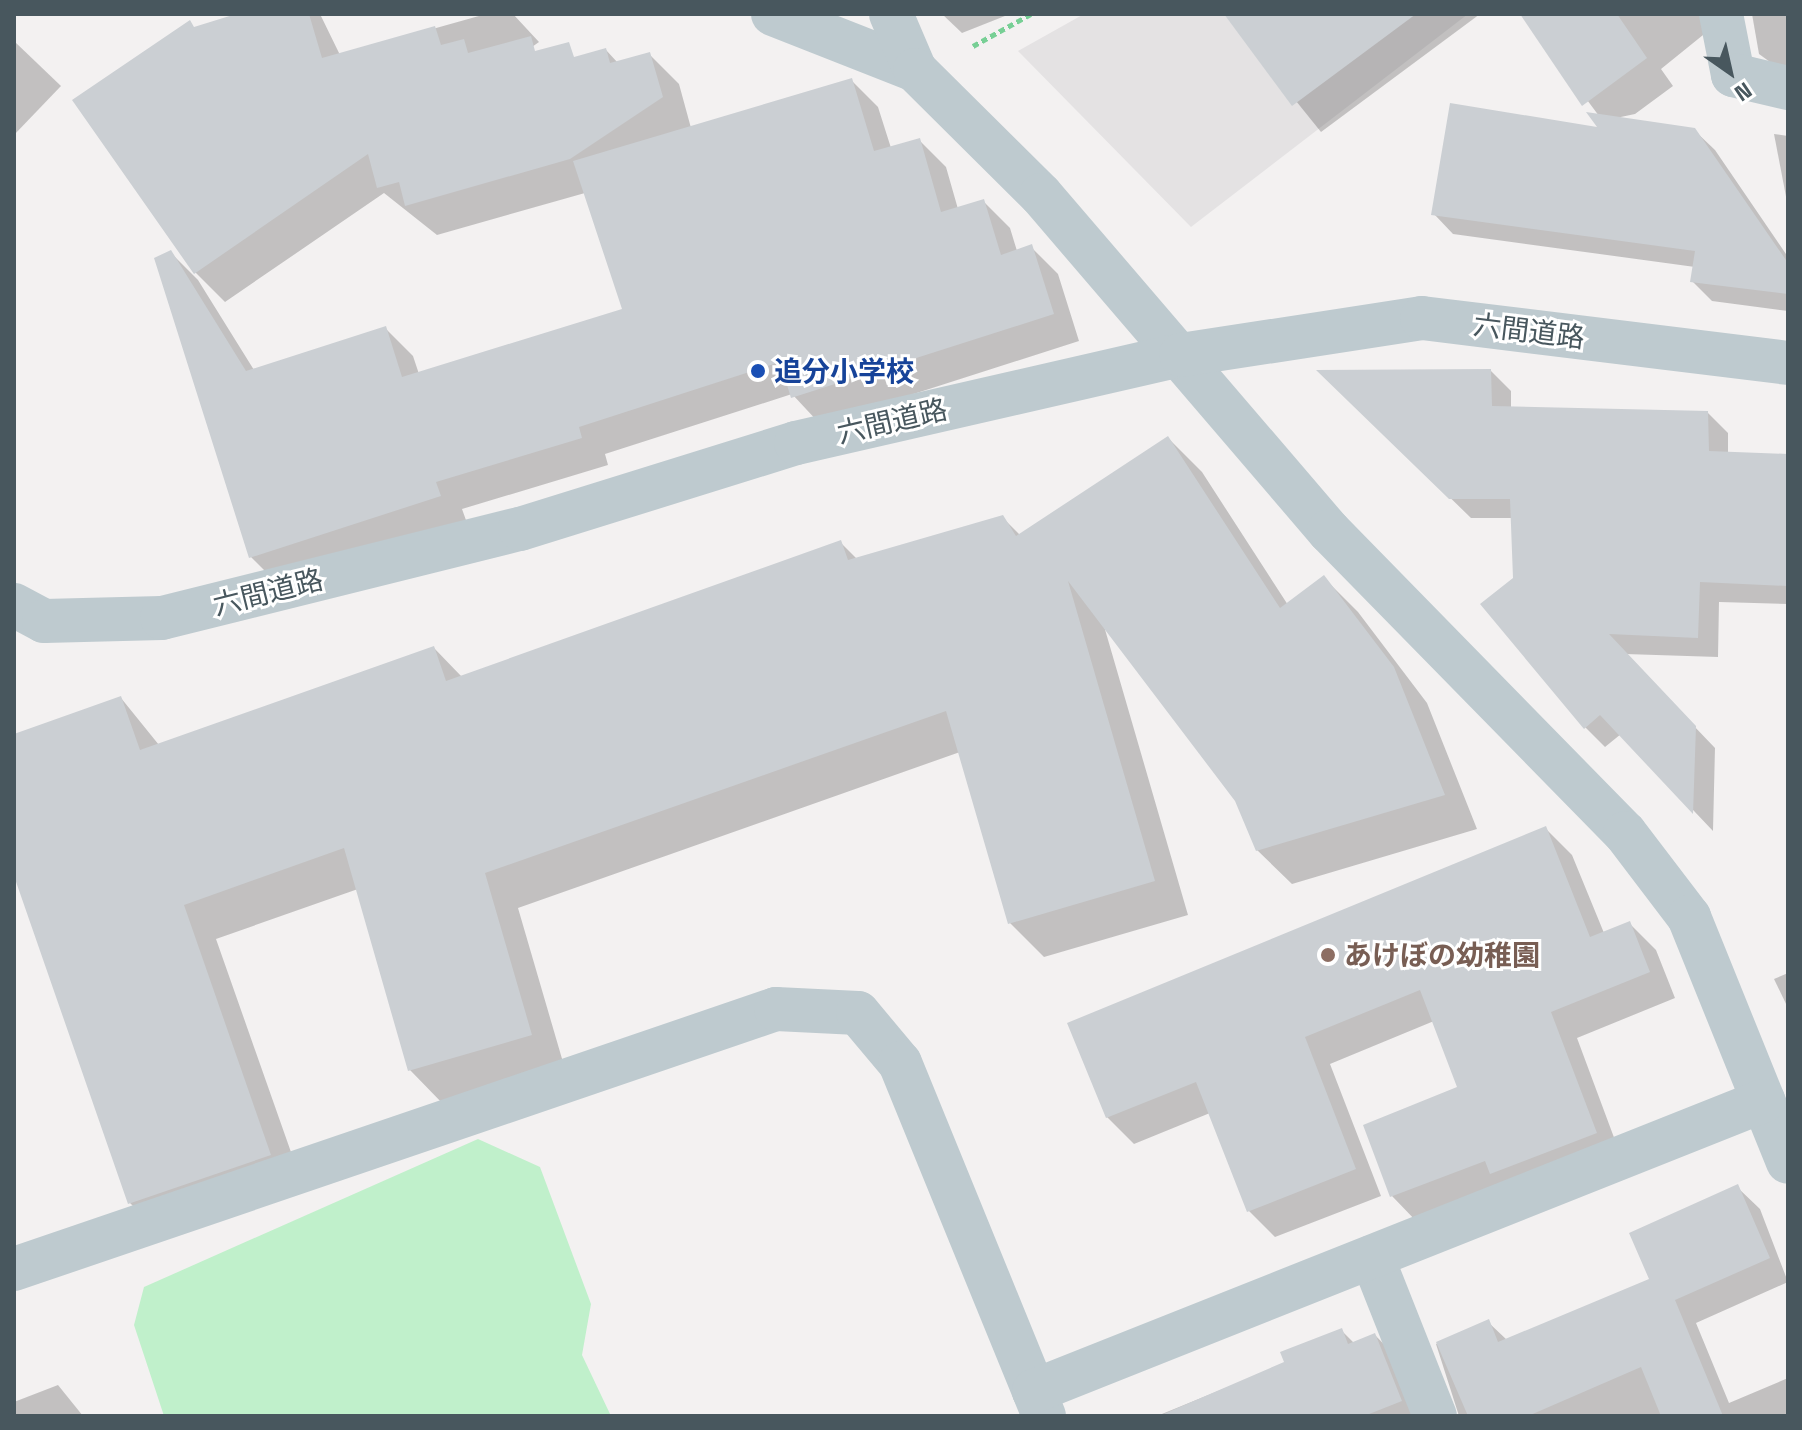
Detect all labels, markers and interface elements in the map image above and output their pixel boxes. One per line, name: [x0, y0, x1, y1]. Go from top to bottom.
north arrow: [1690, 32, 1770, 112]
text: N: [1729, 76, 1757, 108]
street label: 六間道路: [1471, 308, 1587, 354]
place label: 追分小学校: [774, 354, 914, 388]
marker: 追分小学校: [749, 362, 767, 380]
street label: 六間道路: [834, 392, 950, 450]
street label: 六間道路: [210, 562, 326, 622]
place label: あけぼの幼稚園: [1344, 938, 1540, 972]
marker: あけぼの幼稚園: [1319, 946, 1337, 964]

